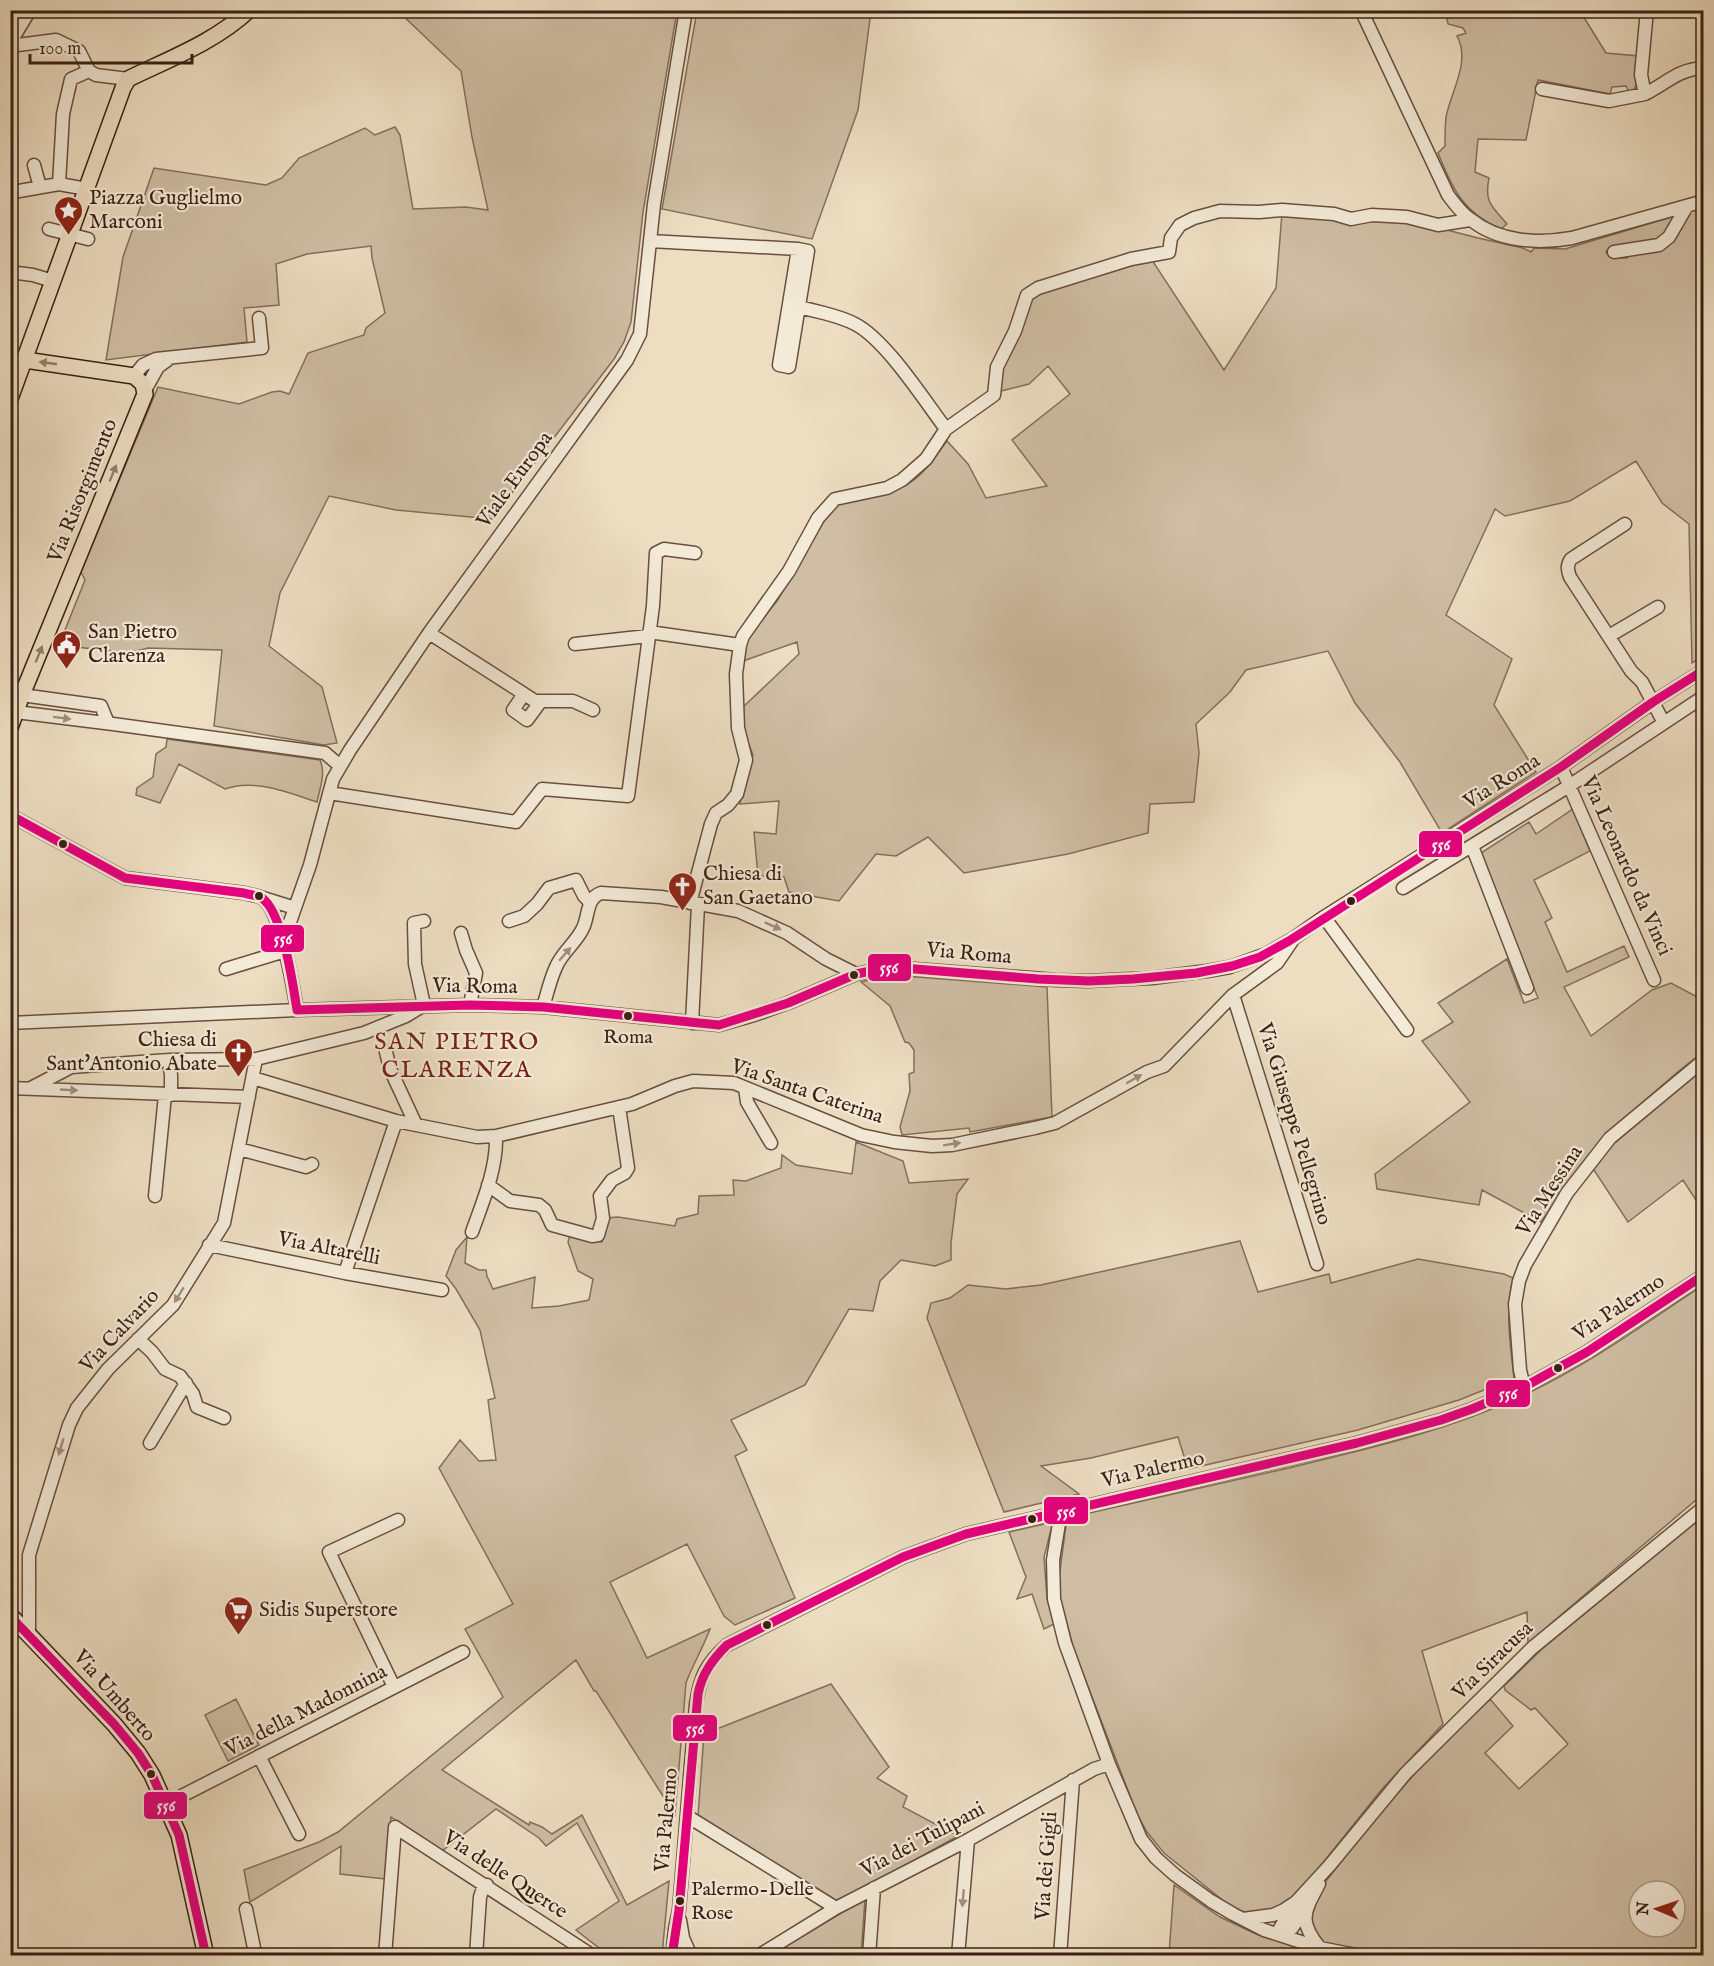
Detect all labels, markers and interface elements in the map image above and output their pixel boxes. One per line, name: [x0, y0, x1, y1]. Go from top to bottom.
scale bar: [30, 27, 192, 65]
text: 100 m: [39, 38, 81, 61]
place label: Piazza Guglielmo Marconi: [89, 185, 242, 236]
place icon: Piazza Guglielmo Marconi: [52, 194, 84, 236]
one-way arrow: [39, 358, 58, 367]
street label: Via Risorgimento: [41, 415, 124, 568]
street label: Viale Europa: [470, 426, 560, 535]
one-way arrow: [108, 464, 118, 482]
place label: San Pietro Clarenza: [88, 619, 177, 670]
public building icon: San Pietro Clarenza: [51, 628, 83, 670]
one-way arrow: [35, 645, 44, 663]
one-way arrow: [53, 713, 72, 722]
street label: Via Roma: [1458, 747, 1546, 817]
street label: Via Leonardo da Vinci: [1574, 771, 1678, 960]
line badge: 556: [1418, 830, 1463, 858]
text: 556: [1432, 836, 1451, 856]
unlabelled marker: [57, 838, 69, 850]
place label: Chiesa di San Gaetano: [703, 861, 813, 912]
church icon: Chiesa di San Gaetano: [666, 870, 698, 912]
unlabelled marker: [253, 890, 265, 902]
unlabelled marker: [1345, 895, 1357, 907]
one-way arrow: [765, 922, 782, 931]
line badge: 556: [260, 924, 305, 953]
text: 556: [274, 930, 293, 950]
street label: Via Roma: [924, 937, 1014, 971]
one-way arrow: [558, 947, 571, 962]
line badge: 556: [867, 953, 912, 982]
text: 556: [880, 959, 899, 979]
unlabelled marker: [848, 969, 860, 981]
street label: Via Roma: [431, 973, 519, 1001]
marker: Roma: [622, 1010, 634, 1022]
street label: Via Giuseppe Pellegrino: [1250, 1019, 1338, 1228]
place label: Roma: [603, 1025, 653, 1050]
place label: Chiesa di Sant'Antonio Abate: [46, 1027, 217, 1078]
district label: SAN PIETRO CLARENZA: [374, 1027, 540, 1086]
church icon: Chiesa di Sant'Antonio Abate: [222, 1036, 254, 1078]
street label: Via Santa Caterina: [726, 1053, 888, 1131]
one-way arrow: [1126, 1074, 1143, 1084]
one-way arrow: [59, 1086, 78, 1095]
one-way arrow: [943, 1139, 962, 1148]
street label: Via Messina: [1510, 1140, 1590, 1242]
street label: Via Altarelli: [275, 1226, 382, 1272]
street label: Via Palermo: [1567, 1268, 1670, 1348]
street label: Via Calvario: [73, 1283, 166, 1380]
one-way arrow: [174, 1287, 184, 1304]
unlabelled marker: [1552, 1362, 1564, 1374]
line badge: 556: [1485, 1379, 1531, 1408]
text: 556: [1499, 1385, 1518, 1405]
one-way arrow: [56, 1438, 65, 1456]
street label: Via Palermo: [1098, 1445, 1207, 1495]
line badge: 556: [1043, 1496, 1089, 1525]
text: 556: [1057, 1503, 1076, 1523]
unlabelled marker: [1026, 1513, 1038, 1525]
supermarket icon: Sidis Superstore: [222, 1594, 254, 1636]
place label: Sidis Superstore: [259, 1597, 398, 1624]
street label: Via Siracusa: [1446, 1615, 1540, 1707]
unlabelled marker: [761, 1619, 773, 1631]
street label: Via Umberto: [66, 1644, 161, 1748]
street label: Via della Madonnina: [219, 1658, 392, 1764]
line badge: 556: [672, 1714, 718, 1742]
text: 556: [686, 1720, 705, 1740]
street label: Via Palermo: [649, 1767, 685, 1874]
unlabelled marker: [145, 1768, 157, 1780]
line badge: 556: [143, 1791, 188, 1820]
street label: Via dei Tulipani: [855, 1796, 990, 1885]
text: 556: [157, 1797, 176, 1817]
street label: Via dei Gigli: [1030, 1811, 1064, 1922]
street label: Via delle Querce: [437, 1824, 573, 1926]
place label: Palermo-Delle Rose: [691, 1877, 814, 1926]
north arrow: [1627, 1879, 1687, 1939]
one-way arrow: [958, 1888, 967, 1907]
marker: Palermo-Delle Rose: [674, 1895, 686, 1907]
text: N: [1634, 1901, 1654, 1917]

